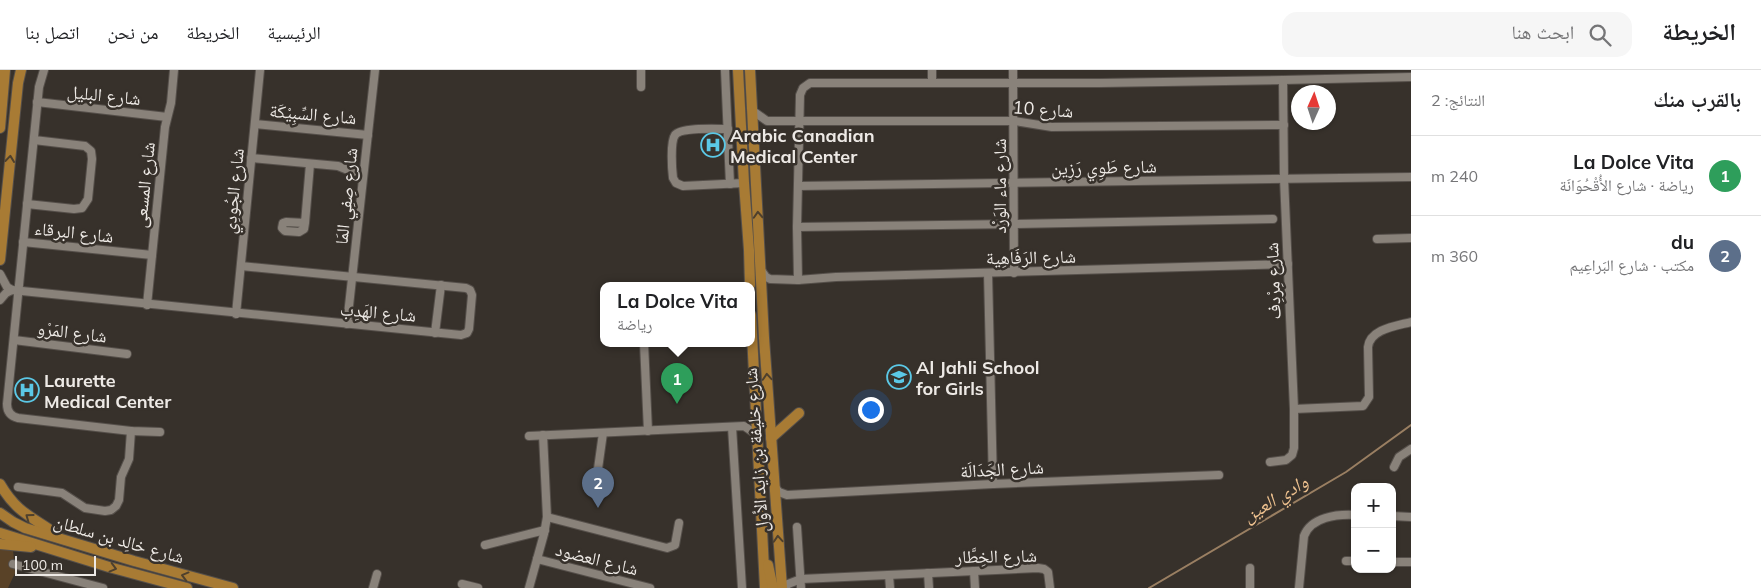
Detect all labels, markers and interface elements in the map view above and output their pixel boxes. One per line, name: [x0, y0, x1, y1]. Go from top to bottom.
search box: [1282, 12, 1632, 57]
text: الخريطة: [1662, 16, 1736, 46]
text: ابحث هنا: [1511, 20, 1574, 44]
text: اتصل بنا: [25, 21, 80, 44]
text: من نحن: [108, 21, 158, 44]
text: الخريطة: [186, 21, 239, 44]
text: الرئيسية: [267, 21, 321, 44]
icon: search: [1586, 21, 1614, 49]
street label: شارع البليل: [66, 80, 142, 110]
north arrow: [1291, 85, 1336, 130]
text: بالقرب منك: [1653, 86, 1741, 112]
text: النتائج: 2: [1431, 90, 1485, 110]
street label: شارع 10: [1012, 95, 1074, 123]
street label: شارع السِّبِيْكَة: [268, 99, 357, 131]
place label: Arabic Canadian Medical Center: [730, 124, 875, 168]
hospital icon: Arabic Canadian Medical Center: [700, 132, 726, 158]
street label: شارع ماء الوَرْد: [988, 138, 1011, 234]
street label: شارع المسعى: [128, 141, 160, 229]
street label: شارع صِفِي المَا: [329, 146, 366, 246]
street label: شارع الجُودِي: [217, 147, 252, 235]
text: La Dolce Vita: [1573, 150, 1694, 174]
one-way arrow: [4, 155, 15, 163]
street label: شارع طَوِي رَزِين: [1051, 155, 1157, 183]
text: 240 m: [1431, 166, 1478, 186]
text: 1: [1720, 166, 1730, 186]
text: رياضة · شارع الأُقْحُوَانَة: [1559, 175, 1694, 195]
one-way arrow: [752, 211, 763, 219]
street label: شارع البرقاء: [33, 216, 115, 248]
text: du: [1671, 230, 1694, 254]
street label: شارع مِرْدِف: [1260, 242, 1286, 320]
street label: شارع الرَفَاهِية: [986, 245, 1076, 269]
text: 360 m: [1431, 246, 1478, 266]
text: 2: [1720, 246, 1730, 266]
text: مكتب · شارع البَراعِيم: [1569, 255, 1694, 275]
popup: [600, 282, 755, 347]
text: La Dolce Vita: [617, 289, 738, 313]
street label: شارع الهَدِب: [339, 297, 417, 327]
text: رياضة: [617, 314, 653, 334]
street label: شارع المَرْو: [36, 316, 108, 348]
place label: Al Jahli School for Girls: [916, 356, 1040, 400]
pin: 1: [661, 363, 693, 404]
school or university icon: Al Jahli School for Girls: [886, 364, 912, 390]
street label: شارع خليفة بن زايد الأول: [739, 367, 773, 533]
place label: Laurette Medical Center: [44, 369, 172, 413]
one-way arrow: [762, 373, 773, 381]
hospital icon: Laurette Medical Center: [14, 377, 40, 403]
your location: [858, 397, 884, 423]
street label: شارع الجَدَالَة: [960, 455, 1044, 483]
pin: 2: [582, 467, 614, 508]
water label: وادي العين: [1238, 469, 1314, 530]
map controls: [1351, 483, 1396, 573]
button: +: [1351, 483, 1396, 528]
street label: شارع خالِد بن سلطان: [51, 509, 187, 569]
one-way arrow: [25, 514, 35, 523]
button: −: [1351, 528, 1396, 573]
one-way arrow: [773, 535, 784, 543]
street label: شارع العضود: [553, 538, 641, 580]
street label: شارع الخِطَّار: [954, 544, 1037, 568]
scale bar: [15, 553, 96, 576]
text: 100 m: [22, 556, 63, 574]
one-way arrow: [109, 563, 117, 573]
one-way arrow: [182, 571, 190, 581]

